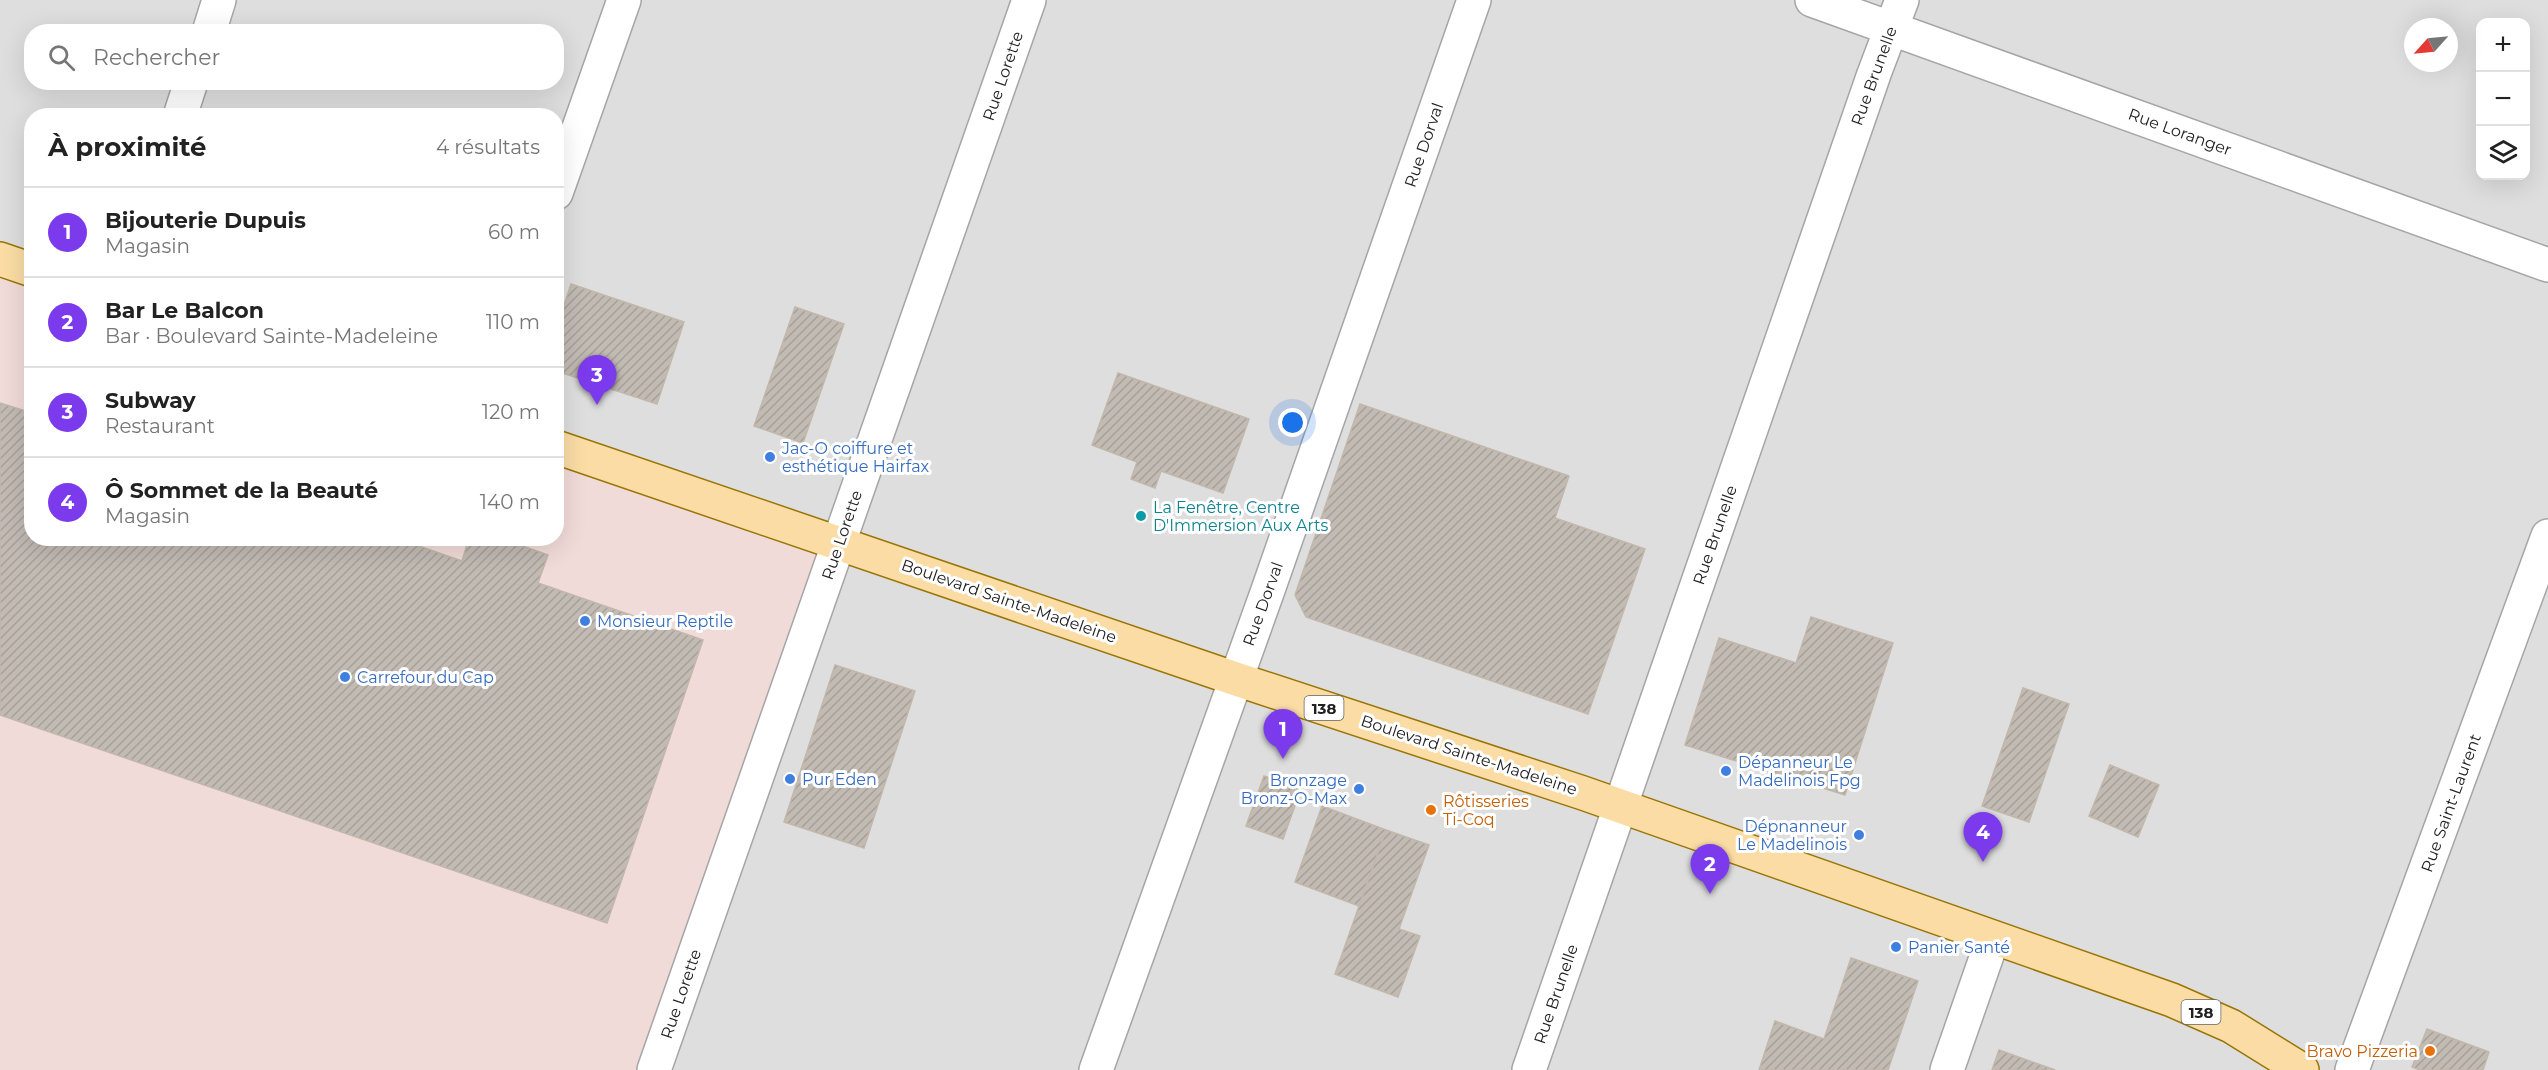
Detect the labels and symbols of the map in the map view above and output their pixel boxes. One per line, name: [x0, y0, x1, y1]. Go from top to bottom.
north arrow: [2404, 18, 2458, 72]
street label: Rue Brunelle: [1847, 24, 1901, 128]
street label: Rue Lorette: [979, 29, 1027, 123]
street label: Rue Dorval: [1401, 100, 1447, 190]
street label: Rue Loranger: [2126, 105, 2234, 159]
pin: 3: [578, 356, 616, 405]
your location: [1278, 408, 1307, 437]
place label: Jac-O coiffure et esthétique Hairfax: [781, 439, 930, 476]
marker: Jac-O coiffure et esthétique Hairfax: [763, 450, 777, 464]
street label: Rue Brunelle: [1689, 483, 1741, 587]
street label: Rue Lorette: [818, 488, 866, 582]
place label: La Fenêtre, Centre D'Immersion Aux Arts: [1153, 498, 1329, 535]
marker: La Fenêtre, Centre D'Immersion Aux Arts: [1134, 509, 1148, 523]
street label: Boulevard Sainte-Madeleine: [899, 555, 1119, 647]
street label: Rue Dorval: [1239, 559, 1287, 649]
place label: Monsieur Reptile: [597, 612, 733, 631]
marker: Monsieur Reptile: [578, 614, 592, 628]
place label: Carrefour du Cap: [357, 668, 494, 687]
marker: Carrefour du Cap: [338, 670, 352, 684]
road number: 138: [1304, 696, 1344, 720]
pin: 1: [1264, 710, 1302, 759]
street label: Boulevard Sainte-Madeleine: [1358, 711, 1580, 799]
street label: Rue Saint-Laurent: [2417, 731, 2485, 875]
place label: Dépanneur Le Madelinois Fpg: [1738, 753, 1861, 790]
marker: Dépanneur Le Madelinois Fpg: [1719, 764, 1733, 778]
place label: Pur Eden: [802, 770, 877, 789]
place label: Bronzage Bronz-O-Max: [1241, 771, 1347, 808]
marker: Pur Eden: [783, 772, 797, 786]
marker: Bronzage Bronz-O-Max: [1352, 782, 1366, 796]
place label: Rôtisseries Ti-Coq: [1443, 792, 1529, 829]
marker: Rôtisseries Ti-Coq: [1424, 803, 1438, 817]
pin: 4: [1964, 812, 2002, 862]
place label: Dépnanneur Le Madelinois: [1737, 817, 1847, 854]
marker: Dépnanneur Le Madelinois: [1852, 828, 1866, 842]
pin: 2: [1690, 844, 1730, 894]
place label: Panier Santé: [1908, 938, 2010, 957]
marker: Panier Santé: [1889, 940, 1903, 954]
street label: Rue Brunelle: [1530, 942, 1582, 1046]
street label: Rue Lorette: [657, 947, 705, 1041]
road number: 138: [2182, 1000, 2220, 1024]
place label: Bravo Pizzeria: [2307, 1042, 2418, 1061]
marker: Bravo Pizzeria: [2423, 1044, 2437, 1058]

